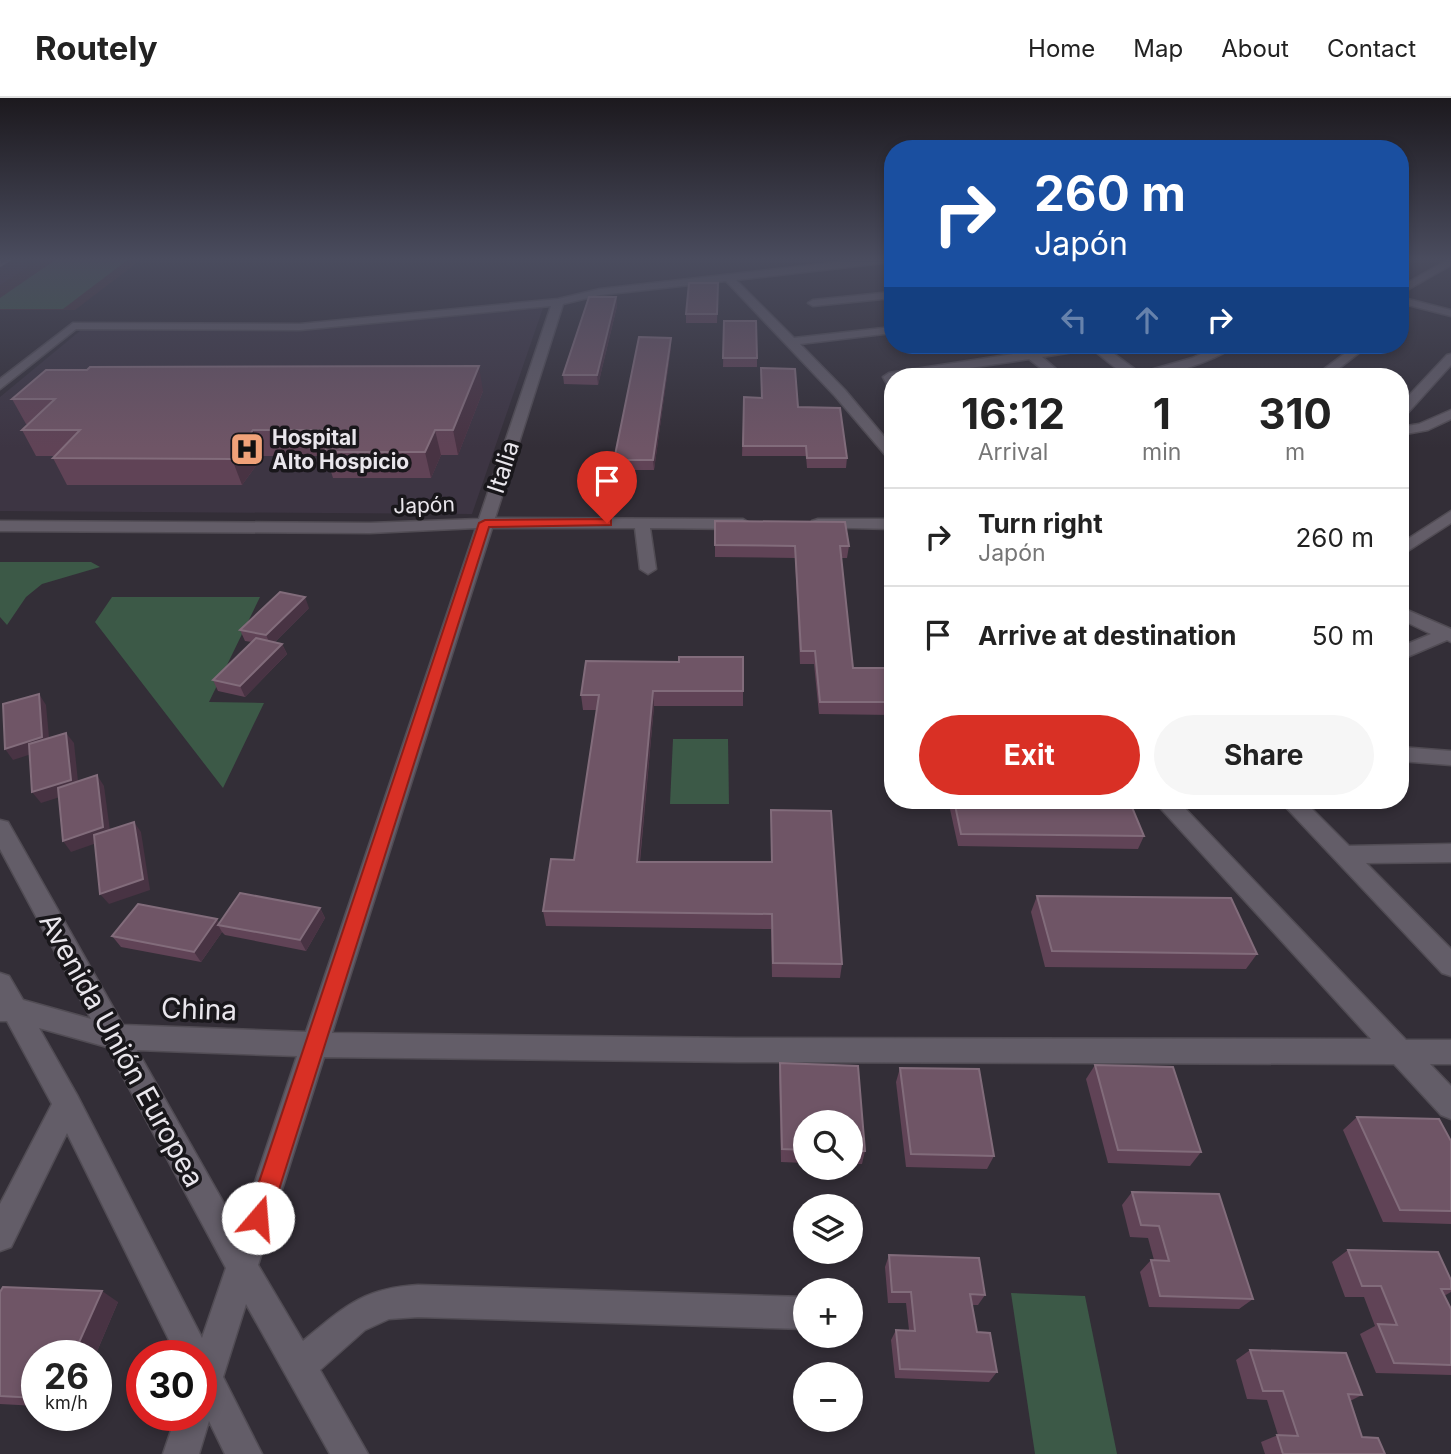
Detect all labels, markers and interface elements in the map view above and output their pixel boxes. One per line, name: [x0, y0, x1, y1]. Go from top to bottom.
text: Routely: [35, 28, 158, 68]
text: Home: [1028, 34, 1095, 63]
text: Map: [1133, 34, 1183, 63]
text: About: [1221, 34, 1289, 63]
text: Contact: [1327, 34, 1416, 63]
text: 260 m: [1034, 164, 1186, 223]
icon: right: [919, 168, 1010, 259]
text: Japón: [1034, 224, 1128, 263]
icon: left: [1055, 301, 1093, 339]
icon: ahead: [1128, 301, 1166, 339]
icon: right: [1201, 301, 1239, 339]
text: 16:12: [961, 388, 1065, 439]
text: 1: [1153, 388, 1171, 439]
text: 310: [1258, 388, 1332, 439]
place label: Hospital Alto Hospicio: [272, 425, 409, 474]
hospital icon: Hospital Alto Hospicio: [228, 430, 266, 468]
street label: Italia: [481, 437, 525, 497]
text: Arrival: [978, 438, 1048, 466]
text: min: [1142, 438, 1181, 466]
text: m: [1285, 438, 1305, 466]
pin: [577, 451, 637, 523]
icon: arrive: [588, 462, 626, 500]
street label: Japón: [393, 491, 455, 519]
text: Turn right: [978, 508, 1103, 539]
icon: right: [919, 518, 957, 556]
text: 260 m: [1296, 522, 1374, 553]
text: Japón: [978, 539, 1046, 567]
icon: arrive: [919, 616, 957, 654]
text: Arrive at destination: [978, 620, 1237, 651]
text: 50 m: [1312, 620, 1374, 651]
button: Exit: [919, 715, 1140, 795]
button: Share: [1154, 715, 1374, 795]
street label: Avenida Unión Europea: [32, 907, 212, 1193]
street label: China: [160, 991, 238, 1027]
map controls: [793, 1110, 863, 1432]
button: search: [793, 1110, 863, 1180]
position arrow: [221, 1181, 295, 1255]
button: layers: [793, 1194, 863, 1264]
button: +: [793, 1278, 863, 1348]
speed limit sign: 30: [126, 1340, 217, 1431]
text: 26: [44, 1355, 89, 1397]
button: −: [793, 1362, 863, 1432]
text: km/h: [45, 1392, 88, 1413]

